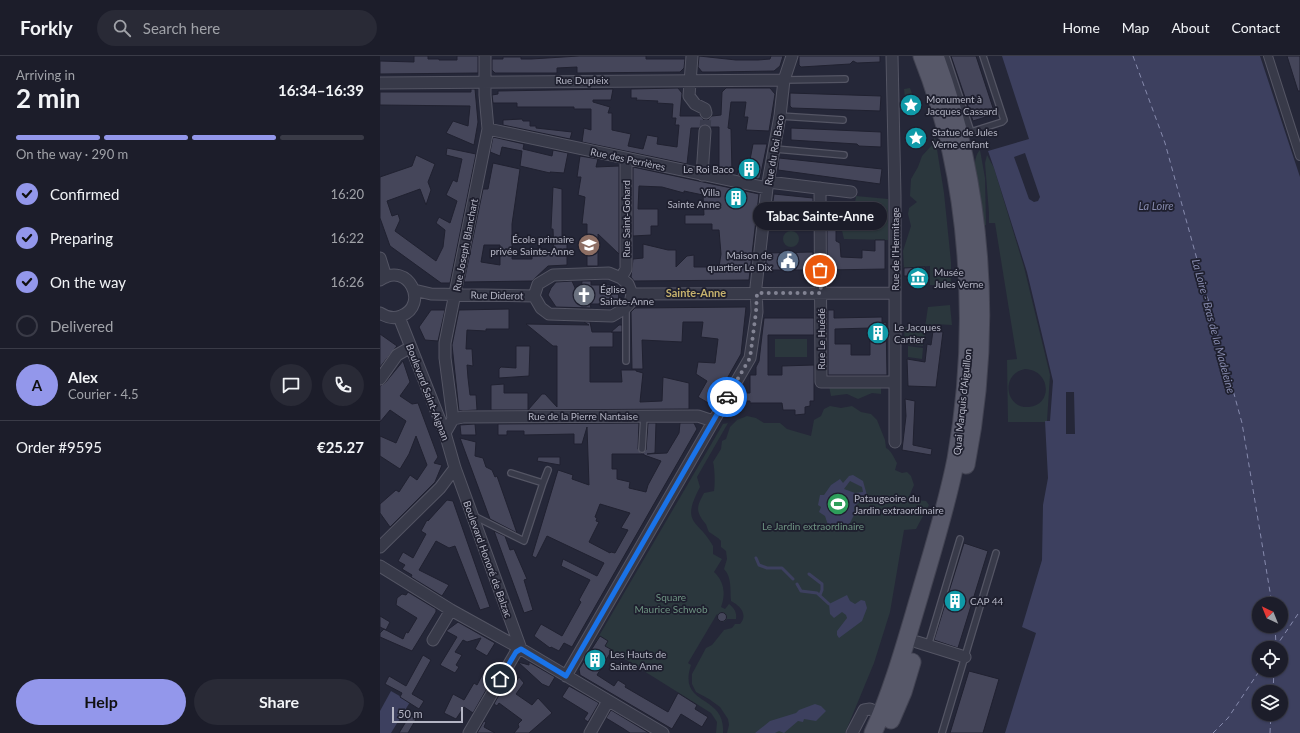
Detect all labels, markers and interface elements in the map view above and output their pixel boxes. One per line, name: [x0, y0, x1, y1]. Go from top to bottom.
search box: [97, 10, 377, 46]
text: Forkly: [20, 16, 73, 39]
icon: search: [111, 17, 133, 39]
text: Search here: [143, 19, 220, 37]
text: Home: [1062, 19, 1100, 36]
text: Map: [1122, 19, 1149, 36]
text: About: [1171, 19, 1209, 36]
text: Contact: [1231, 19, 1280, 36]
text: Arriving in: [16, 67, 75, 83]
street label: Rue Dupleix: [555, 74, 609, 86]
text: 16:34–16:39: [278, 81, 364, 99]
text: 2 min: [16, 82, 80, 114]
place icon: Monument à Jacques Cassard: [898, 92, 924, 118]
place label: Monument à Jacques Cassard: [926, 93, 997, 117]
street label: Rue du Roi Baco: [762, 113, 786, 186]
place icon: Statue de Jules Verne enfant: [903, 125, 929, 151]
place label: Statue de Jules Verne enfant: [932, 126, 997, 150]
street label: Rue des Perrières: [589, 145, 667, 173]
text: On the way · 290 m: [16, 146, 128, 162]
building icon: Le Roi Baco: [736, 156, 762, 182]
place label: Le Roi Baco: [683, 163, 734, 175]
street label: Rue Saint-Gohard: [620, 180, 632, 258]
icon: check: [16, 183, 38, 205]
text: Confirmed: [50, 185, 119, 203]
building icon: Villa Sainte Anne: [723, 185, 749, 211]
text: 16:20: [331, 186, 364, 202]
place label: Villa Sainte Anne: [668, 186, 720, 210]
street label: Rue Joseph Blanchart: [450, 197, 480, 292]
water label: La Loire: [1138, 199, 1174, 212]
callout: Tabac Sainte-Anne: [753, 202, 887, 230]
street label: Rue de l'Hermitage: [889, 207, 901, 291]
text: Tabac Sainte-Anne: [766, 208, 874, 224]
icon: check: [16, 227, 38, 249]
text: Preparing: [50, 229, 113, 247]
text: 16:22: [331, 230, 364, 246]
school or university icon: École primaire privée Sainte-Anne: [576, 232, 602, 258]
place label: École primaire privée Sainte-Anne: [490, 233, 574, 257]
public building icon: Maison de quartier Le Dix: [775, 248, 801, 274]
place label: Maison de quartier Le Dix: [707, 249, 772, 273]
pin: [803, 253, 837, 287]
water label: La Loire - Bras de la Madeleine: [1190, 257, 1238, 395]
icon: bag: [809, 259, 831, 281]
museum icon: Musée Jules Verne: [905, 265, 931, 291]
place label: Musée Jules Verne: [934, 266, 984, 290]
icon: check: [16, 271, 38, 293]
text: On the way: [50, 273, 126, 291]
text: 16:26: [331, 274, 364, 290]
church icon: Église Sainte-Anne: [571, 282, 597, 308]
place label: Église Sainte-Anne: [600, 283, 654, 307]
district label: Sainte-Anne: [666, 286, 726, 299]
street label: Rue Diderot: [470, 289, 524, 301]
street label: Rue Le Huédé: [815, 308, 827, 370]
text: Delivered: [50, 317, 113, 335]
building icon: Le Jacques Cartier: [865, 320, 891, 346]
place label: Le Jacques Cartier: [894, 321, 941, 345]
street label: Boulevard Saint-Aignan: [404, 342, 452, 442]
street label: Quai Marquis d'Aiguillon: [950, 348, 974, 456]
button: chat: [270, 364, 312, 406]
button: phone: [322, 364, 364, 406]
text: Alex: [68, 368, 98, 386]
text: A: [32, 376, 42, 394]
courier: [707, 377, 747, 417]
text: Courier · 4.5: [68, 386, 139, 402]
icon: car: [716, 386, 738, 408]
street label: Rue de la Pierre Nantaise: [528, 410, 638, 422]
text: Order #9595: [16, 438, 102, 456]
text: €25.27: [317, 438, 364, 456]
sports icon: Pataugeoire du Jardin extraordinaire: [825, 491, 851, 517]
place label: Pataugeoire du Jardin extraordinaire: [854, 492, 944, 516]
street label: Boulevard Honoré de Balzac: [461, 499, 515, 619]
park label: Le Jardin extraordinaire: [762, 520, 864, 532]
building icon: CAP 44: [942, 588, 968, 614]
park label: Square Maurice Schwob: [634, 591, 708, 615]
place label: CAP 44: [970, 595, 1004, 607]
north arrow: [1252, 597, 1288, 633]
map controls: [1252, 597, 1288, 721]
button: locate: [1252, 641, 1288, 677]
building icon: Les Hauts de Sainte Anne: [582, 647, 608, 673]
place label: Les Hauts de Sainte Anne: [610, 648, 666, 672]
pin: [483, 662, 517, 696]
icon: home: [489, 668, 511, 690]
button: Help: [16, 679, 186, 725]
button: Share: [194, 679, 364, 725]
button: layers: [1252, 685, 1288, 721]
scale bar: [392, 705, 463, 724]
text: 50 m: [398, 707, 423, 720]

